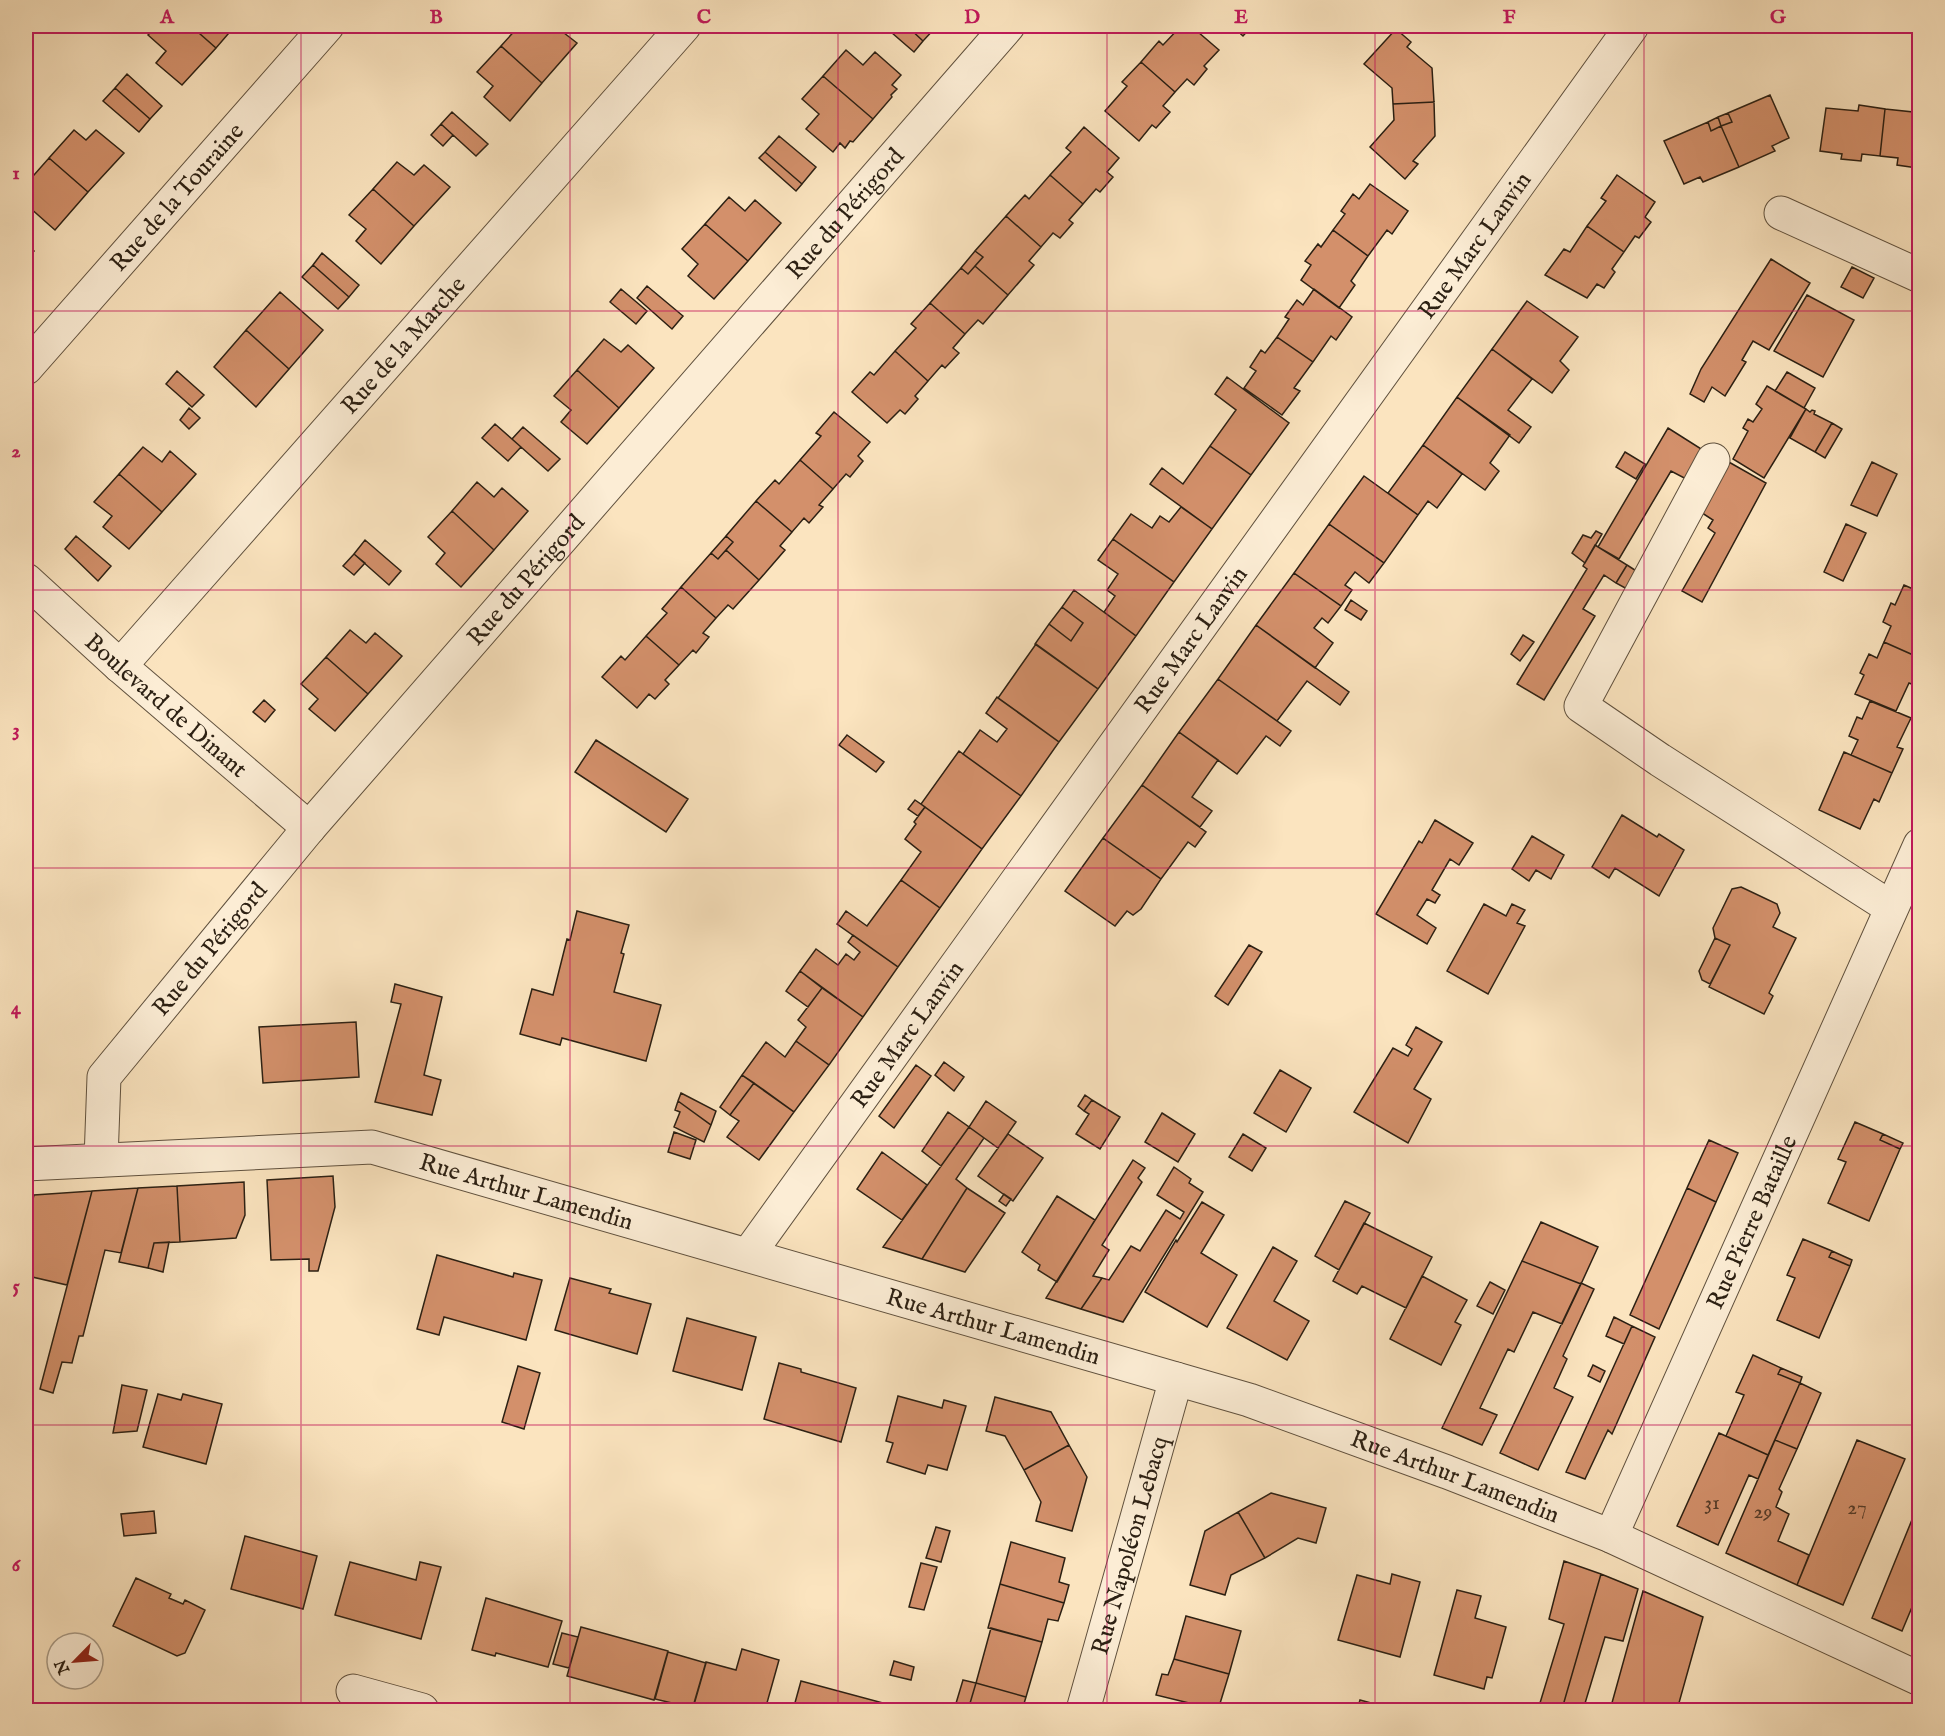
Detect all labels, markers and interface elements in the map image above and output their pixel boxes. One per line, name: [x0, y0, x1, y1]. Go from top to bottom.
text: A: [159, 5, 175, 30]
text: B: [429, 5, 443, 30]
text: C: [697, 5, 711, 30]
text: D: [964, 5, 980, 30]
text: E: [1234, 5, 1248, 30]
text: F: [1503, 5, 1516, 30]
text: G: [1770, 5, 1787, 30]
street label: Rue de la Touraine: [104, 117, 252, 279]
street label: Rue du Périgord: [780, 142, 912, 287]
text: 1: [12, 161, 20, 186]
street label: Rue Marc Lanvin: [1412, 166, 1539, 326]
street label: Rue de la Marche: [335, 270, 473, 421]
text: 2: [11, 439, 21, 464]
street label: Rue du Périgord: [461, 508, 592, 653]
street label: Rue Marc Lanvin: [1128, 561, 1255, 720]
street label: Boulevard de Dinant: [77, 627, 253, 785]
text: 3: [12, 718, 20, 743]
street label: Rue du Périgord: [146, 876, 275, 1023]
street label: Rue Marc Lanvin: [845, 955, 972, 1115]
text: 4: [11, 996, 22, 1021]
street label: Rue Pierre Bataille: [1700, 1131, 1805, 1314]
street label: Rue Arthur Lamendin: [415, 1147, 637, 1239]
text: 5: [12, 1274, 20, 1299]
street label: Rue Arthur Lamendin: [882, 1282, 1104, 1373]
street label: Rue Arthur Lamendin: [1346, 1424, 1564, 1531]
street label: Rue Napoléon Lebacq: [1085, 1432, 1176, 1658]
house number: 31: [1704, 1490, 1720, 1517]
house number: 27: [1847, 1495, 1867, 1522]
house number: 29: [1753, 1499, 1773, 1526]
text: 6: [12, 1553, 22, 1578]
north arrow: [45, 1631, 105, 1691]
text: N: [51, 1656, 76, 1678]

